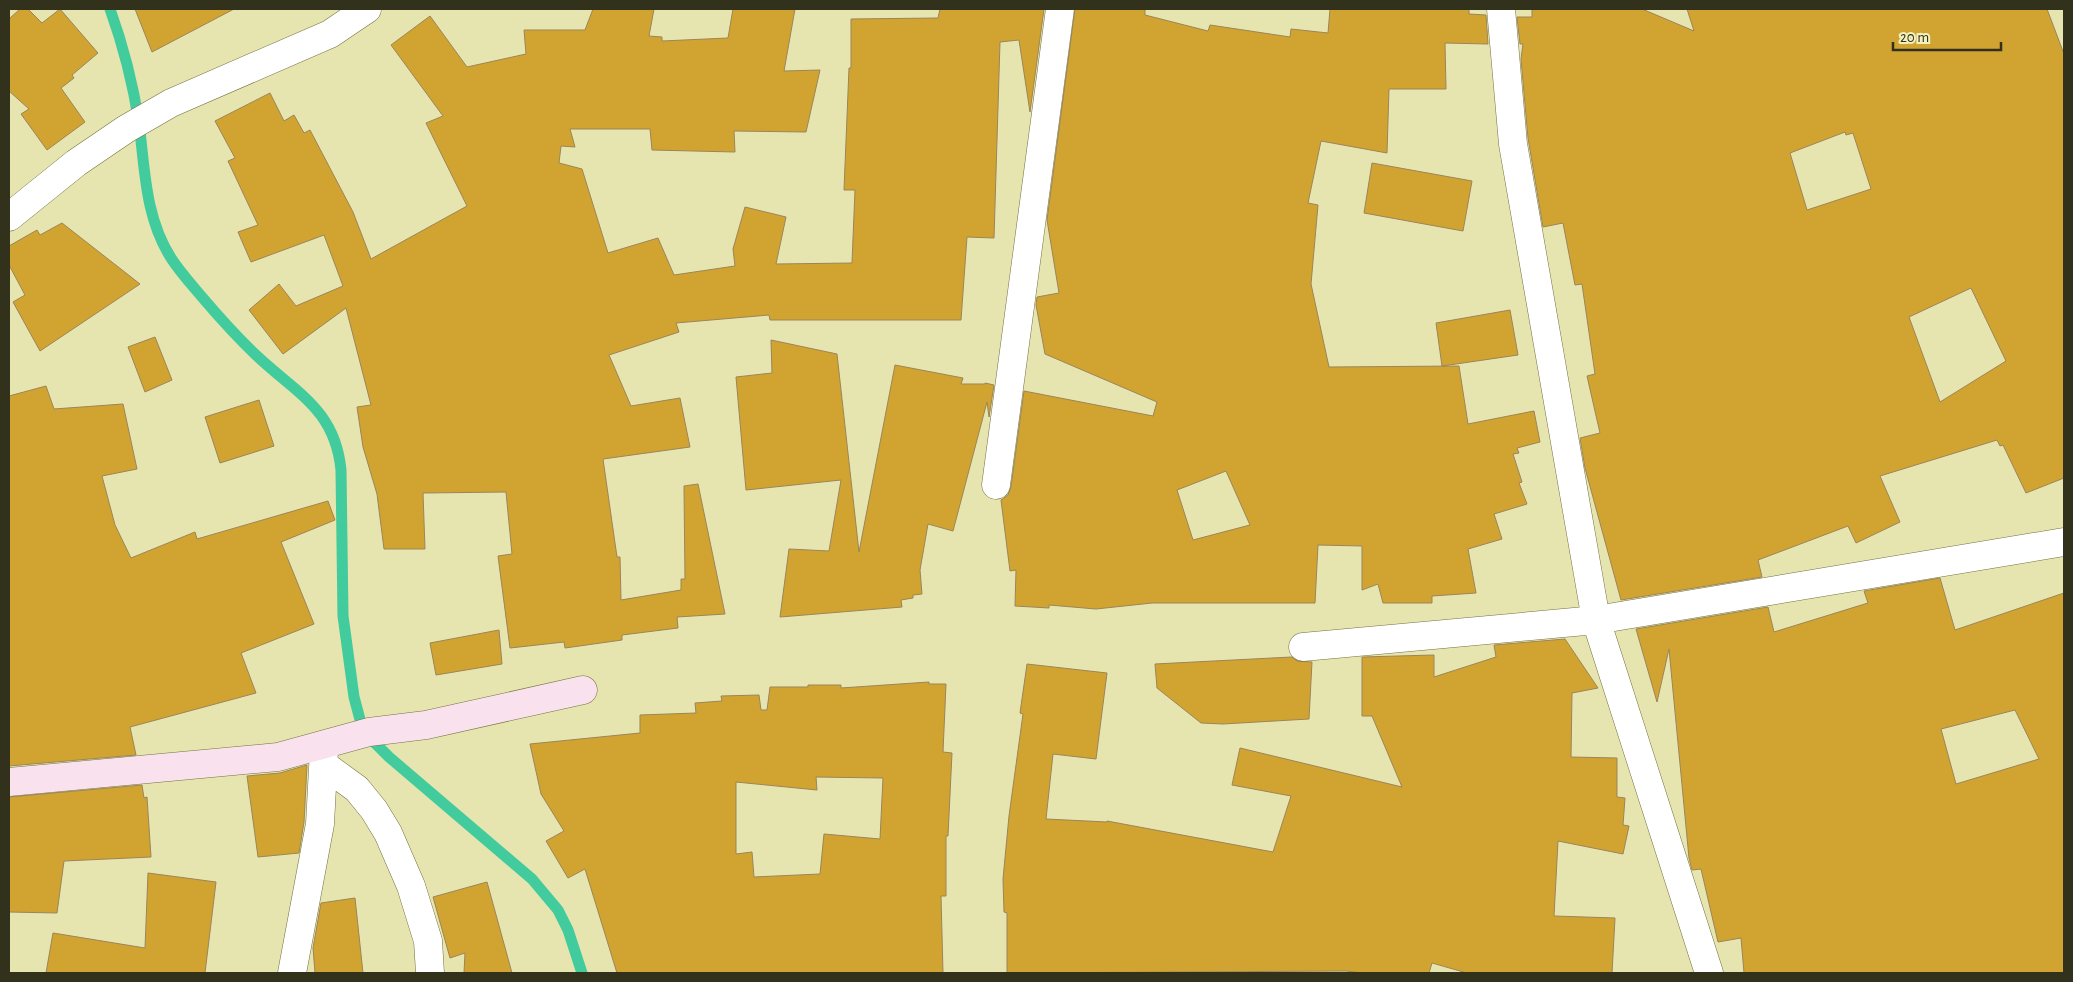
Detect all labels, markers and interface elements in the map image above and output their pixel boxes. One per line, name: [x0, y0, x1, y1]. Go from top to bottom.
scale bar: [1893, 20, 2000, 52]
text: 20 m: [1900, 30, 1929, 45]

